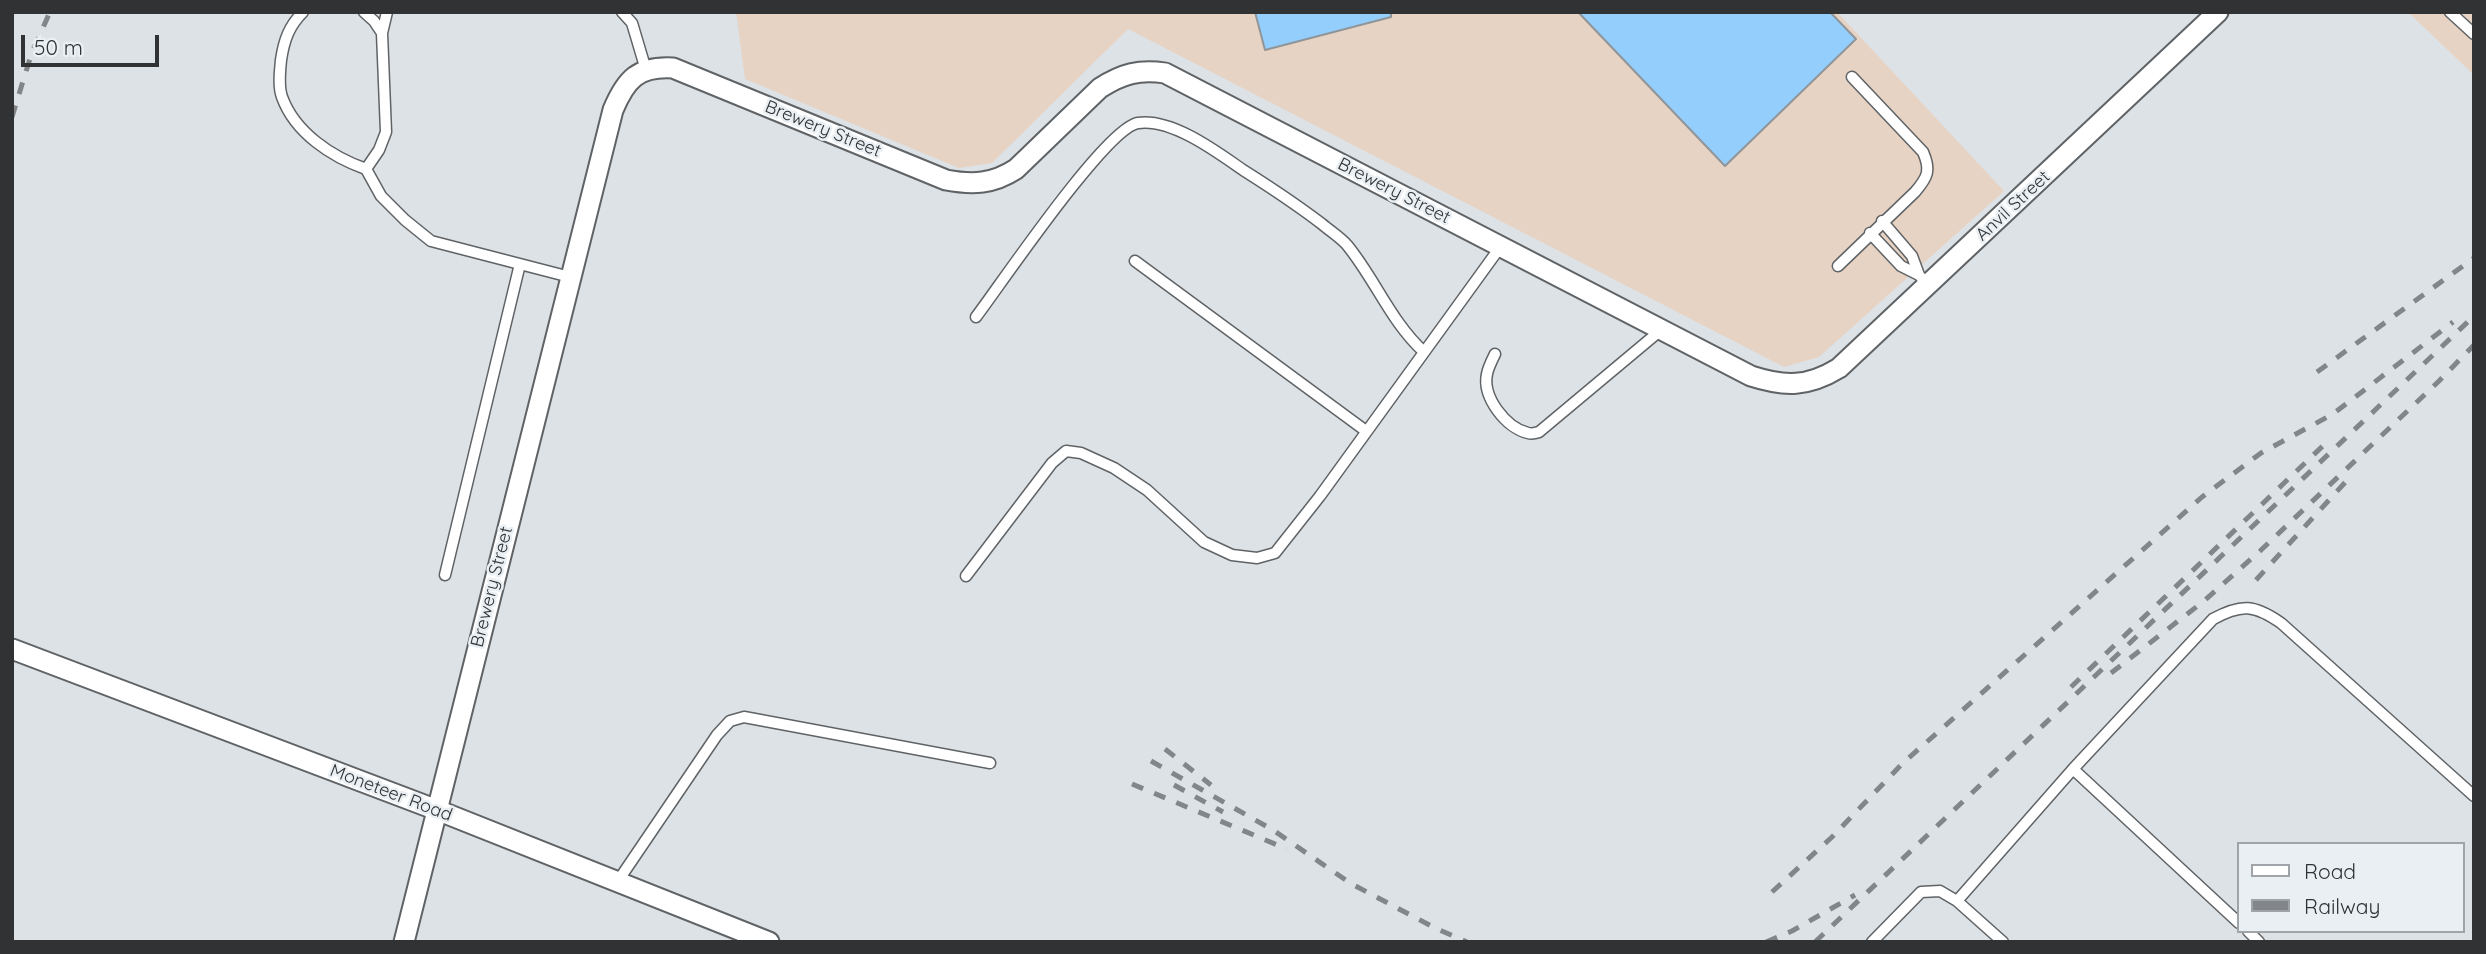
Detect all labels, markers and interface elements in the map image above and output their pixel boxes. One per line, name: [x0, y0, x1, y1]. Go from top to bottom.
scale bar: [24, 21, 163, 65]
text: 50 m: [34, 34, 83, 60]
street label: Brewery Street: [762, 96, 884, 162]
street label: Brewery Street: [1334, 153, 1454, 229]
street label: Anvil Street: [1971, 166, 2055, 246]
street label: Brewery Street: [467, 525, 517, 649]
street label: Moneteer Road: [327, 760, 455, 826]
legend: [2238, 842, 2465, 933]
text: Road: [2304, 858, 2356, 884]
text: Railway: [2304, 893, 2380, 919]

